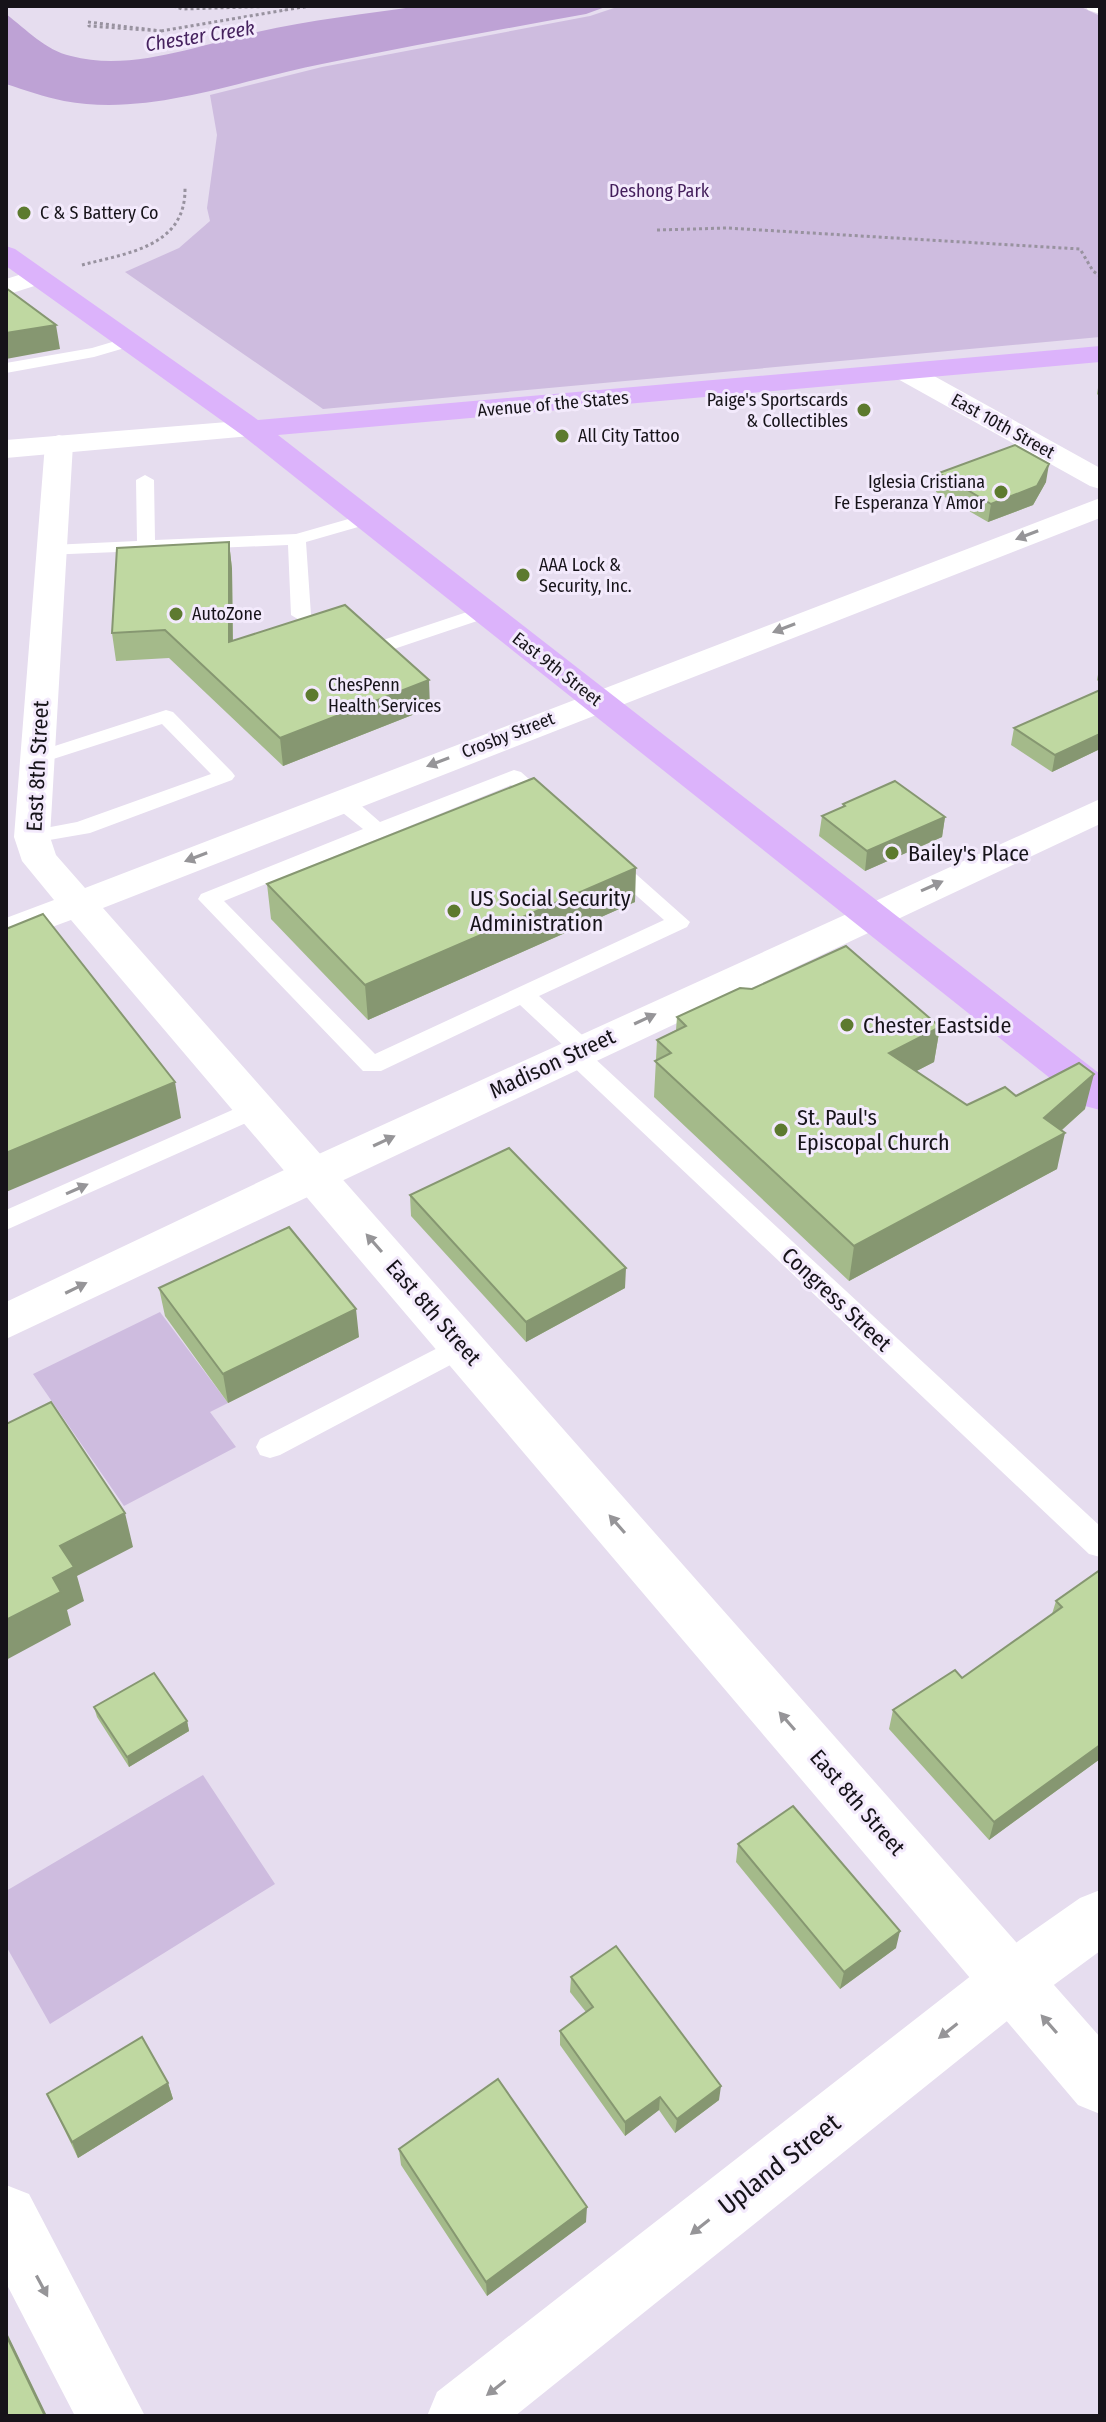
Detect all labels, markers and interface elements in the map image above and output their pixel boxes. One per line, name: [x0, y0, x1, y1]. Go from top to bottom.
water label: Chester Creek: [144, 16, 256, 56]
park label: Deshong Park: [609, 180, 710, 202]
place label: C & S Battery Co: [40, 202, 159, 224]
marker: C & S Battery Co: [15, 204, 33, 222]
street label: Avenue of the States: [476, 386, 630, 422]
place label: Paige's Sportscards & Collectibles: [707, 389, 848, 432]
street label: East 10th Street: [947, 389, 1059, 464]
marker: Paige's Sportscards & Collectibles: [855, 401, 873, 419]
place label: All City Tattoo: [578, 425, 680, 447]
marker: All City Tattoo: [553, 427, 571, 445]
place label: Iglesia Cristiana Fe Esperanza Y Amor: [834, 471, 986, 514]
marker: Iglesia Cristiana Fe Esperanza Y Amor: [992, 483, 1010, 501]
one-way arrow: [1015, 529, 1039, 542]
place label: AAA Lock & Security, Inc.: [539, 554, 632, 597]
marker: AAA Lock & Security, Inc.: [514, 566, 532, 584]
place label: AutoZone: [192, 603, 262, 625]
marker: AutoZone: [167, 605, 185, 623]
one-way arrow: [772, 622, 796, 635]
street label: East 9th Street: [508, 627, 606, 711]
place label: ChesPenn Health Services: [328, 674, 442, 717]
marker: ChesPenn Health Services: [303, 686, 321, 704]
street label: East 8th Street: [21, 699, 54, 832]
street label: Crosby Street: [458, 707, 558, 763]
one-way arrow: [426, 756, 450, 769]
place label: Bailey's Place: [908, 840, 1029, 867]
marker: Bailey's Place: [883, 844, 901, 862]
one-way arrow: [184, 851, 208, 864]
one-way arrow: [920, 879, 944, 893]
place label: US Social Security Administration: [470, 885, 631, 937]
marker: US Social Security Administration: [445, 902, 463, 920]
one-way arrow: [634, 1012, 657, 1026]
place label: Chester Eastside: [863, 1012, 1011, 1039]
marker: Chester Eastside: [838, 1016, 856, 1034]
street label: Madison Street: [485, 1022, 620, 1104]
place label: St. Paul's Episcopal Church: [797, 1104, 949, 1156]
marker: St. Paul's Episcopal Church: [772, 1121, 790, 1139]
one-way arrow: [373, 1134, 396, 1148]
one-way arrow: [65, 1183, 89, 1196]
one-way arrow: [366, 1234, 383, 1254]
street label: Congress Street: [776, 1242, 898, 1358]
street label: East 8th Street: [380, 1254, 487, 1371]
one-way arrow: [65, 1281, 88, 1295]
one-way arrow: [609, 1515, 626, 1535]
one-way arrow: [779, 1712, 796, 1732]
street label: East 8th Street: [804, 1744, 911, 1861]
one-way arrow: [1041, 2014, 1058, 2034]
one-way arrow: [938, 2022, 958, 2038]
street label: Upland Street: [712, 2107, 847, 2222]
one-way arrow: [690, 2218, 710, 2235]
one-way arrow: [36, 2275, 49, 2298]
one-way arrow: [486, 2380, 506, 2396]

